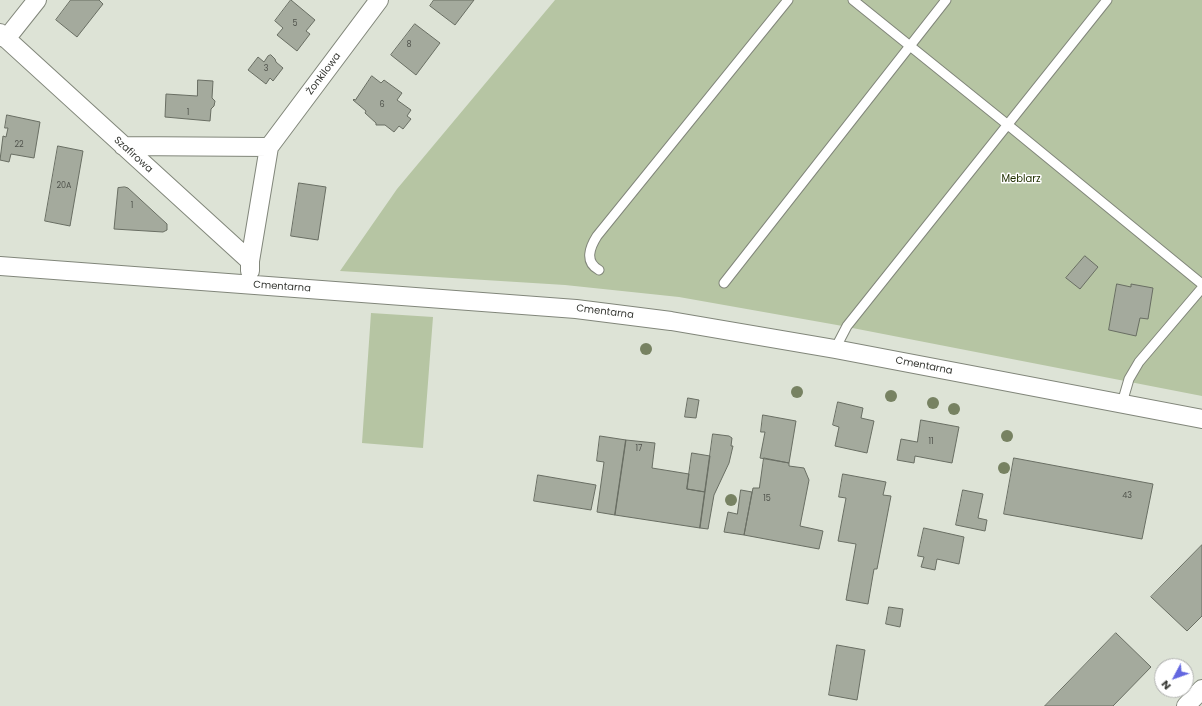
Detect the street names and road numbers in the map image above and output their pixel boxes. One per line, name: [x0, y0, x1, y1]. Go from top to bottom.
street label: Żonkilowa: [304, 51, 344, 97]
street label: Szafirowa: [111, 134, 155, 176]
street label: Cmentarna: [253, 279, 311, 295]
street label: Cmentarna: [576, 303, 634, 321]
street label: Cmentarna: [894, 355, 954, 377]

